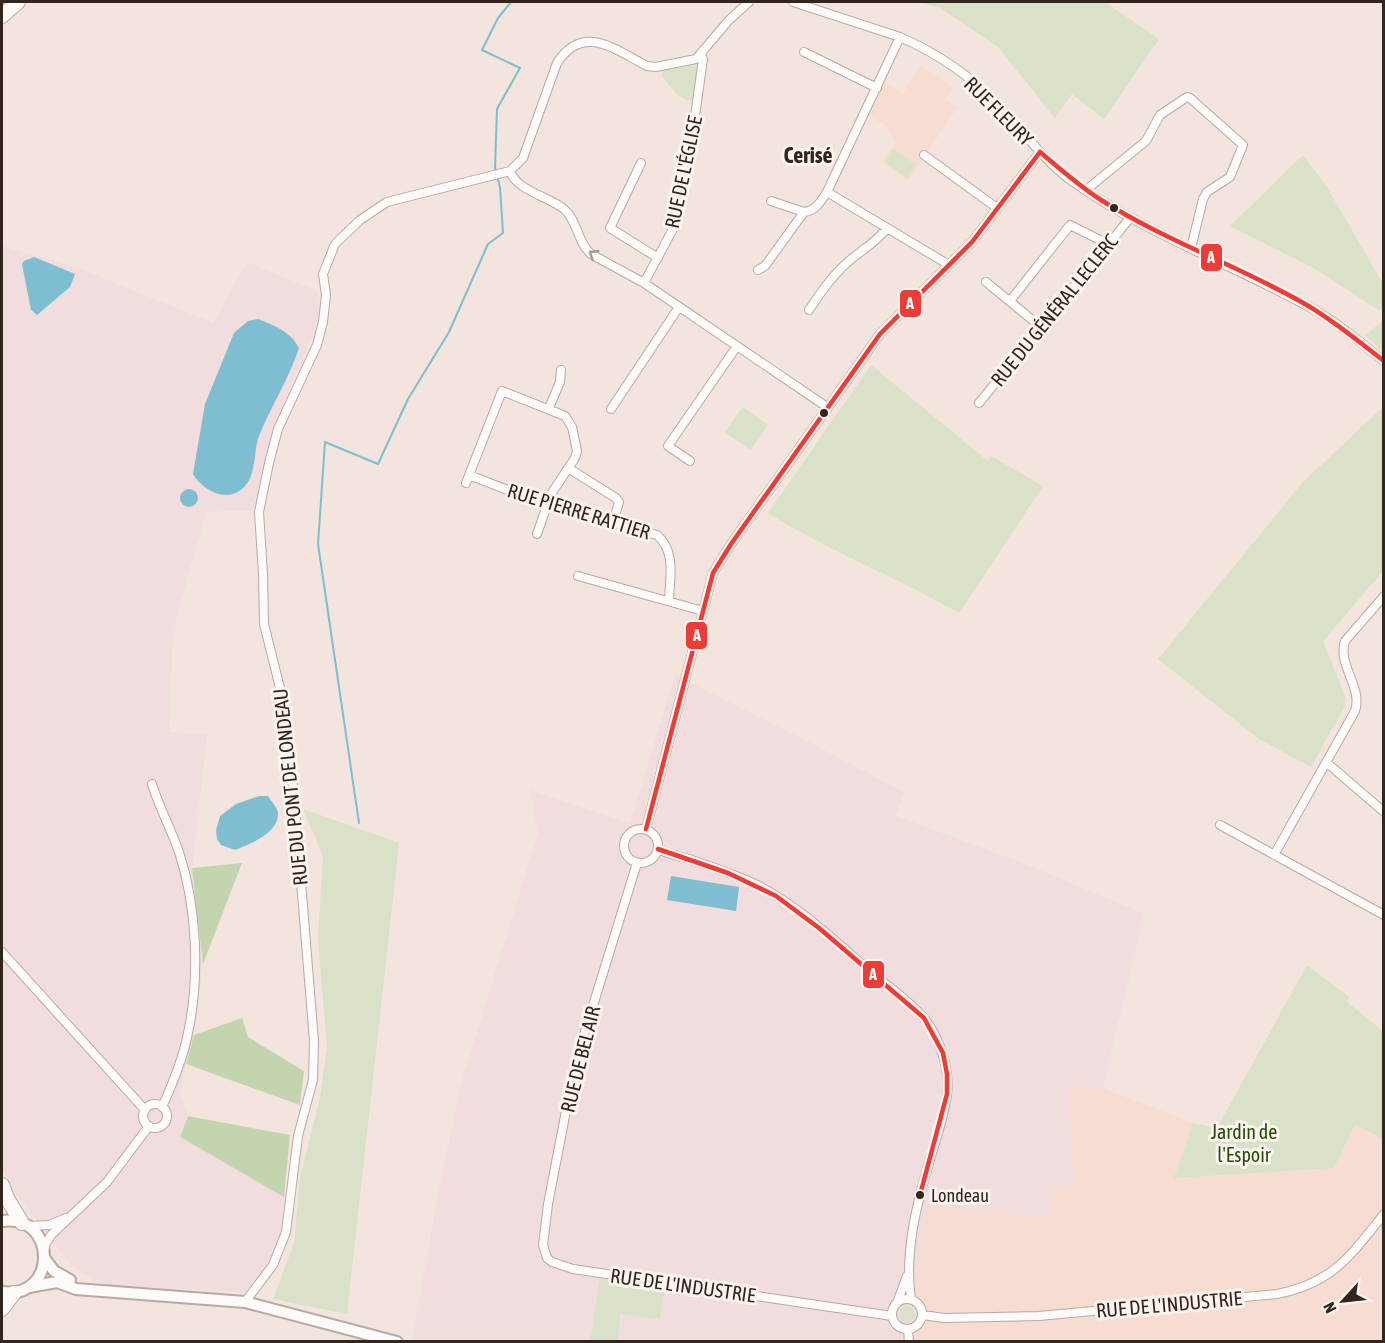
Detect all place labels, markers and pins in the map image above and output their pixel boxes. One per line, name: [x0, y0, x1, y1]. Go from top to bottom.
unlabelled marker: [1108, 202, 1120, 214]
unlabelled marker: [818, 407, 830, 419]
place label: Londeau: [931, 1185, 989, 1206]
marker: Londeau: [914, 1189, 926, 1201]

